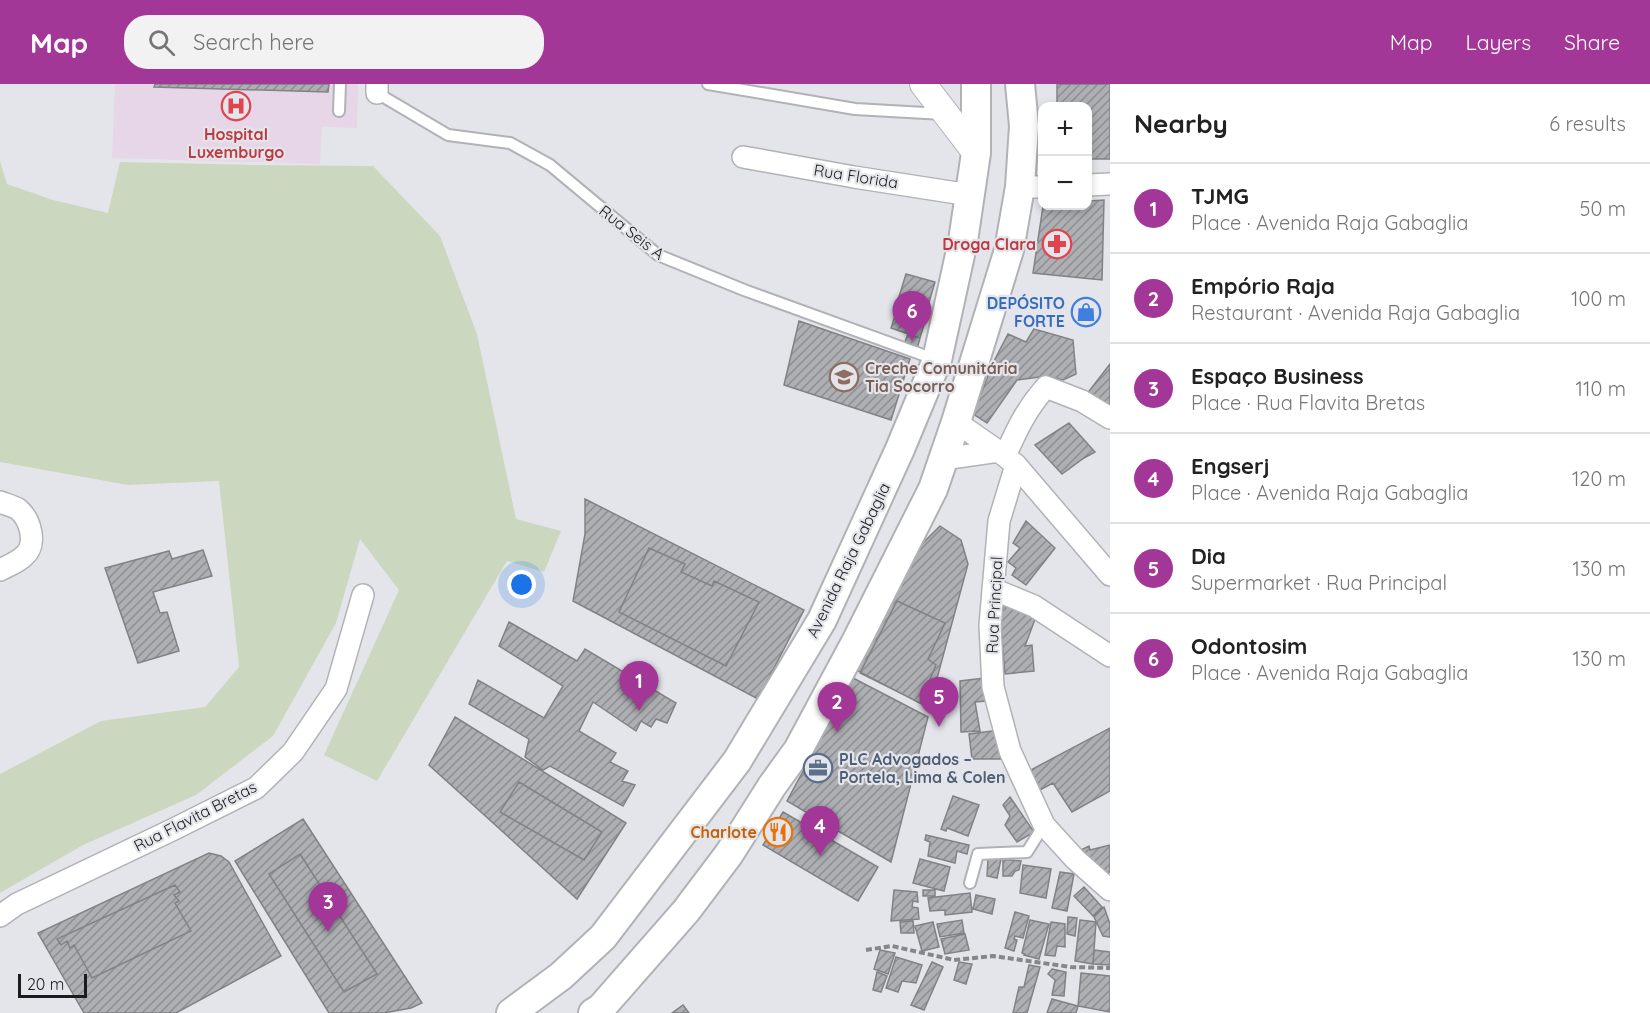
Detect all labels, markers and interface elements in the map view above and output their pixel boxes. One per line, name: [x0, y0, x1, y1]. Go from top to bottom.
search box: [124, 15, 544, 69]
text: Map: [30, 25, 88, 60]
icon: search: [145, 26, 178, 59]
text: Search here: [193, 28, 315, 56]
text: Map: [1390, 29, 1433, 55]
text: Layers: [1466, 29, 1531, 55]
text: Share: [1564, 29, 1620, 55]
hospital icon: Hospital Luxemburgo: [220, 90, 252, 122]
map controls: [1038, 102, 1092, 210]
button: +: [1038, 102, 1092, 156]
text: Nearby: [1134, 107, 1228, 140]
text: 6 results: [1549, 111, 1626, 136]
place label: Hospital Luxemburgo: [188, 124, 284, 162]
button: −: [1038, 156, 1092, 210]
street label: Rua Florida: [812, 159, 900, 193]
text: TJMG: [1191, 182, 1249, 210]
text: 1: [1150, 196, 1157, 221]
text: 50 m: [1580, 196, 1626, 221]
street label: Rua Seis A: [595, 200, 669, 264]
text: Place · Avenida Raja Gabaglia: [1191, 210, 1468, 235]
pharmacy icon: Droga Clara: [1041, 228, 1073, 260]
place label: Droga Clara: [942, 234, 1036, 254]
text: Empório Raja: [1191, 272, 1335, 300]
text: 2: [1148, 286, 1159, 311]
text: 100 m: [1571, 286, 1626, 311]
pin: 6: [892, 292, 932, 341]
place label: DEPÓSITO FORTE: [987, 293, 1065, 331]
shop icon: DEPÓSITO FORTE: [1070, 296, 1102, 328]
text: Restaurant · Avenida Raja Gabaglia: [1191, 300, 1520, 325]
place label: Creche Comunitária Tia Socorro: [865, 358, 1018, 396]
school or university icon: Creche Comunitária Tia Socorro: [828, 361, 860, 393]
text: Espaço Business: [1191, 362, 1364, 390]
text: 3: [1148, 376, 1159, 401]
text: 110 m: [1576, 376, 1626, 401]
text: Place · Rua Flavita Bretas: [1191, 390, 1425, 415]
text: Engserj: [1191, 452, 1269, 480]
text: 4: [1148, 466, 1159, 491]
text: 120 m: [1572, 466, 1626, 491]
street label: Avenida Raja Gabaglia: [802, 479, 894, 641]
text: Place · Avenida Raja Gabaglia: [1191, 480, 1468, 505]
text: Dia: [1191, 542, 1226, 570]
street label: Rua Principal: [981, 556, 1007, 654]
text: 5: [1148, 556, 1159, 581]
text: 130 m: [1573, 556, 1626, 581]
your location: [507, 570, 536, 599]
text: Supermarket · Rua Principal: [1191, 570, 1447, 595]
text: Odontosim: [1191, 632, 1307, 660]
text: 6: [1148, 646, 1159, 671]
text: 130 m: [1573, 646, 1626, 671]
text: Place · Avenida Raja Gabaglia: [1191, 660, 1468, 685]
pin: 1: [620, 662, 658, 711]
pin: 5: [920, 678, 958, 727]
pin: 2: [818, 682, 856, 732]
place label: PLC Advogados – Portela, Lima & Colen: [839, 749, 1006, 787]
office icon: PLC Advogados – Portela, Lima & Colen: [802, 752, 834, 784]
street label: Rua Flavita Bretas: [130, 776, 260, 856]
pin: 4: [800, 806, 840, 856]
restaurant icon: Charlote: [762, 816, 794, 848]
place label: Charlote: [691, 822, 757, 842]
pin: 3: [308, 882, 348, 932]
scale bar: [18, 971, 87, 998]
text: 20 m: [27, 974, 64, 994]

